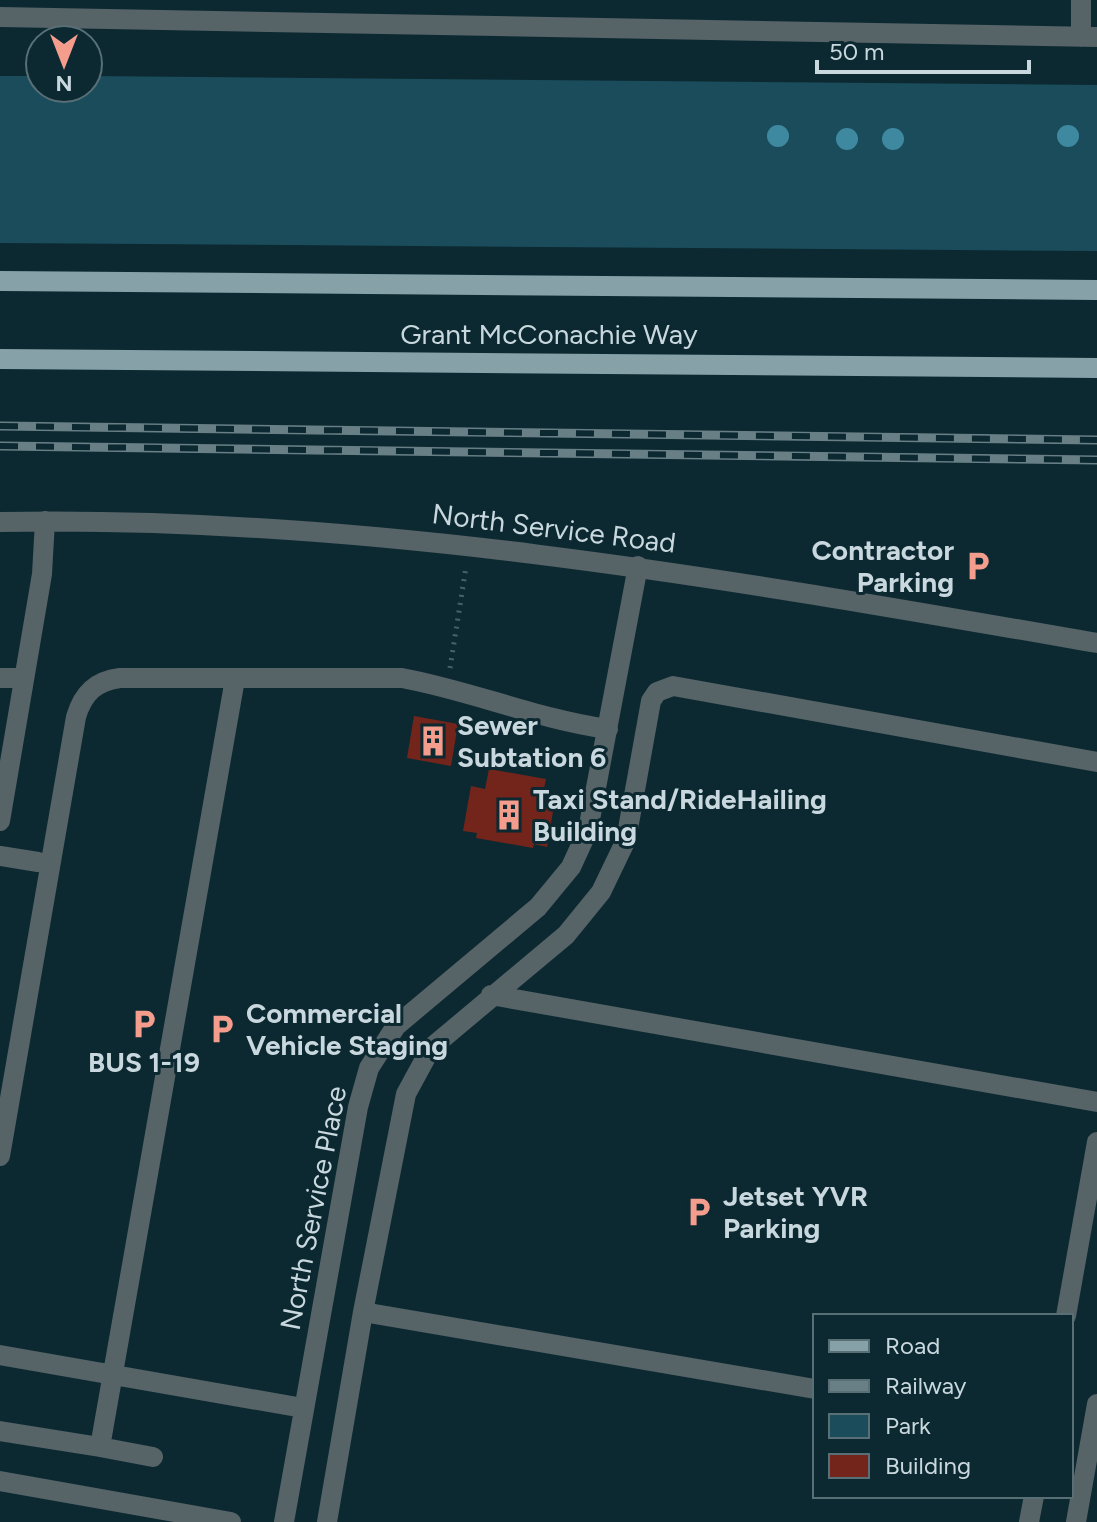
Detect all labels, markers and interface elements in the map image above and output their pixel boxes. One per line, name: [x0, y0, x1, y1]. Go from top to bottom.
north arrow: [24, 24, 104, 104]
scale bar: [817, 24, 1029, 74]
text: 50 m: [829, 37, 885, 66]
text: N: [55, 70, 73, 97]
street label: Grant McConachie Way: [400, 317, 698, 351]
street label: North Service Road: [430, 496, 678, 560]
place label: Contractor Parking: [812, 533, 954, 599]
parking icon: Contractor Parking: [961, 549, 995, 583]
place label: Sewer Subtation 6: [457, 708, 606, 774]
building icon: Sewer Subtation 6: [416, 724, 450, 758]
place label: Taxi Stand/RideHailing Building: [533, 782, 827, 848]
building icon: Taxi Stand/RideHailing Building: [492, 798, 526, 832]
place label: Commercial Vehicle Staging: [246, 996, 448, 1062]
parking icon: BUS 1-19: [127, 1007, 161, 1041]
parking icon: Commercial Vehicle Staging: [205, 1012, 239, 1046]
place label: BUS 1-19: [88, 1045, 200, 1079]
street label: North Service Place: [273, 1083, 353, 1333]
place label: Jetset YVR Parking: [723, 1179, 868, 1245]
parking icon: Jetset YVR Parking: [682, 1195, 716, 1229]
legend: [813, 1314, 1073, 1498]
text: Road: [885, 1331, 940, 1360]
text: Railway: [885, 1371, 967, 1400]
text: Park: [885, 1411, 931, 1440]
text: Building: [885, 1451, 971, 1480]

